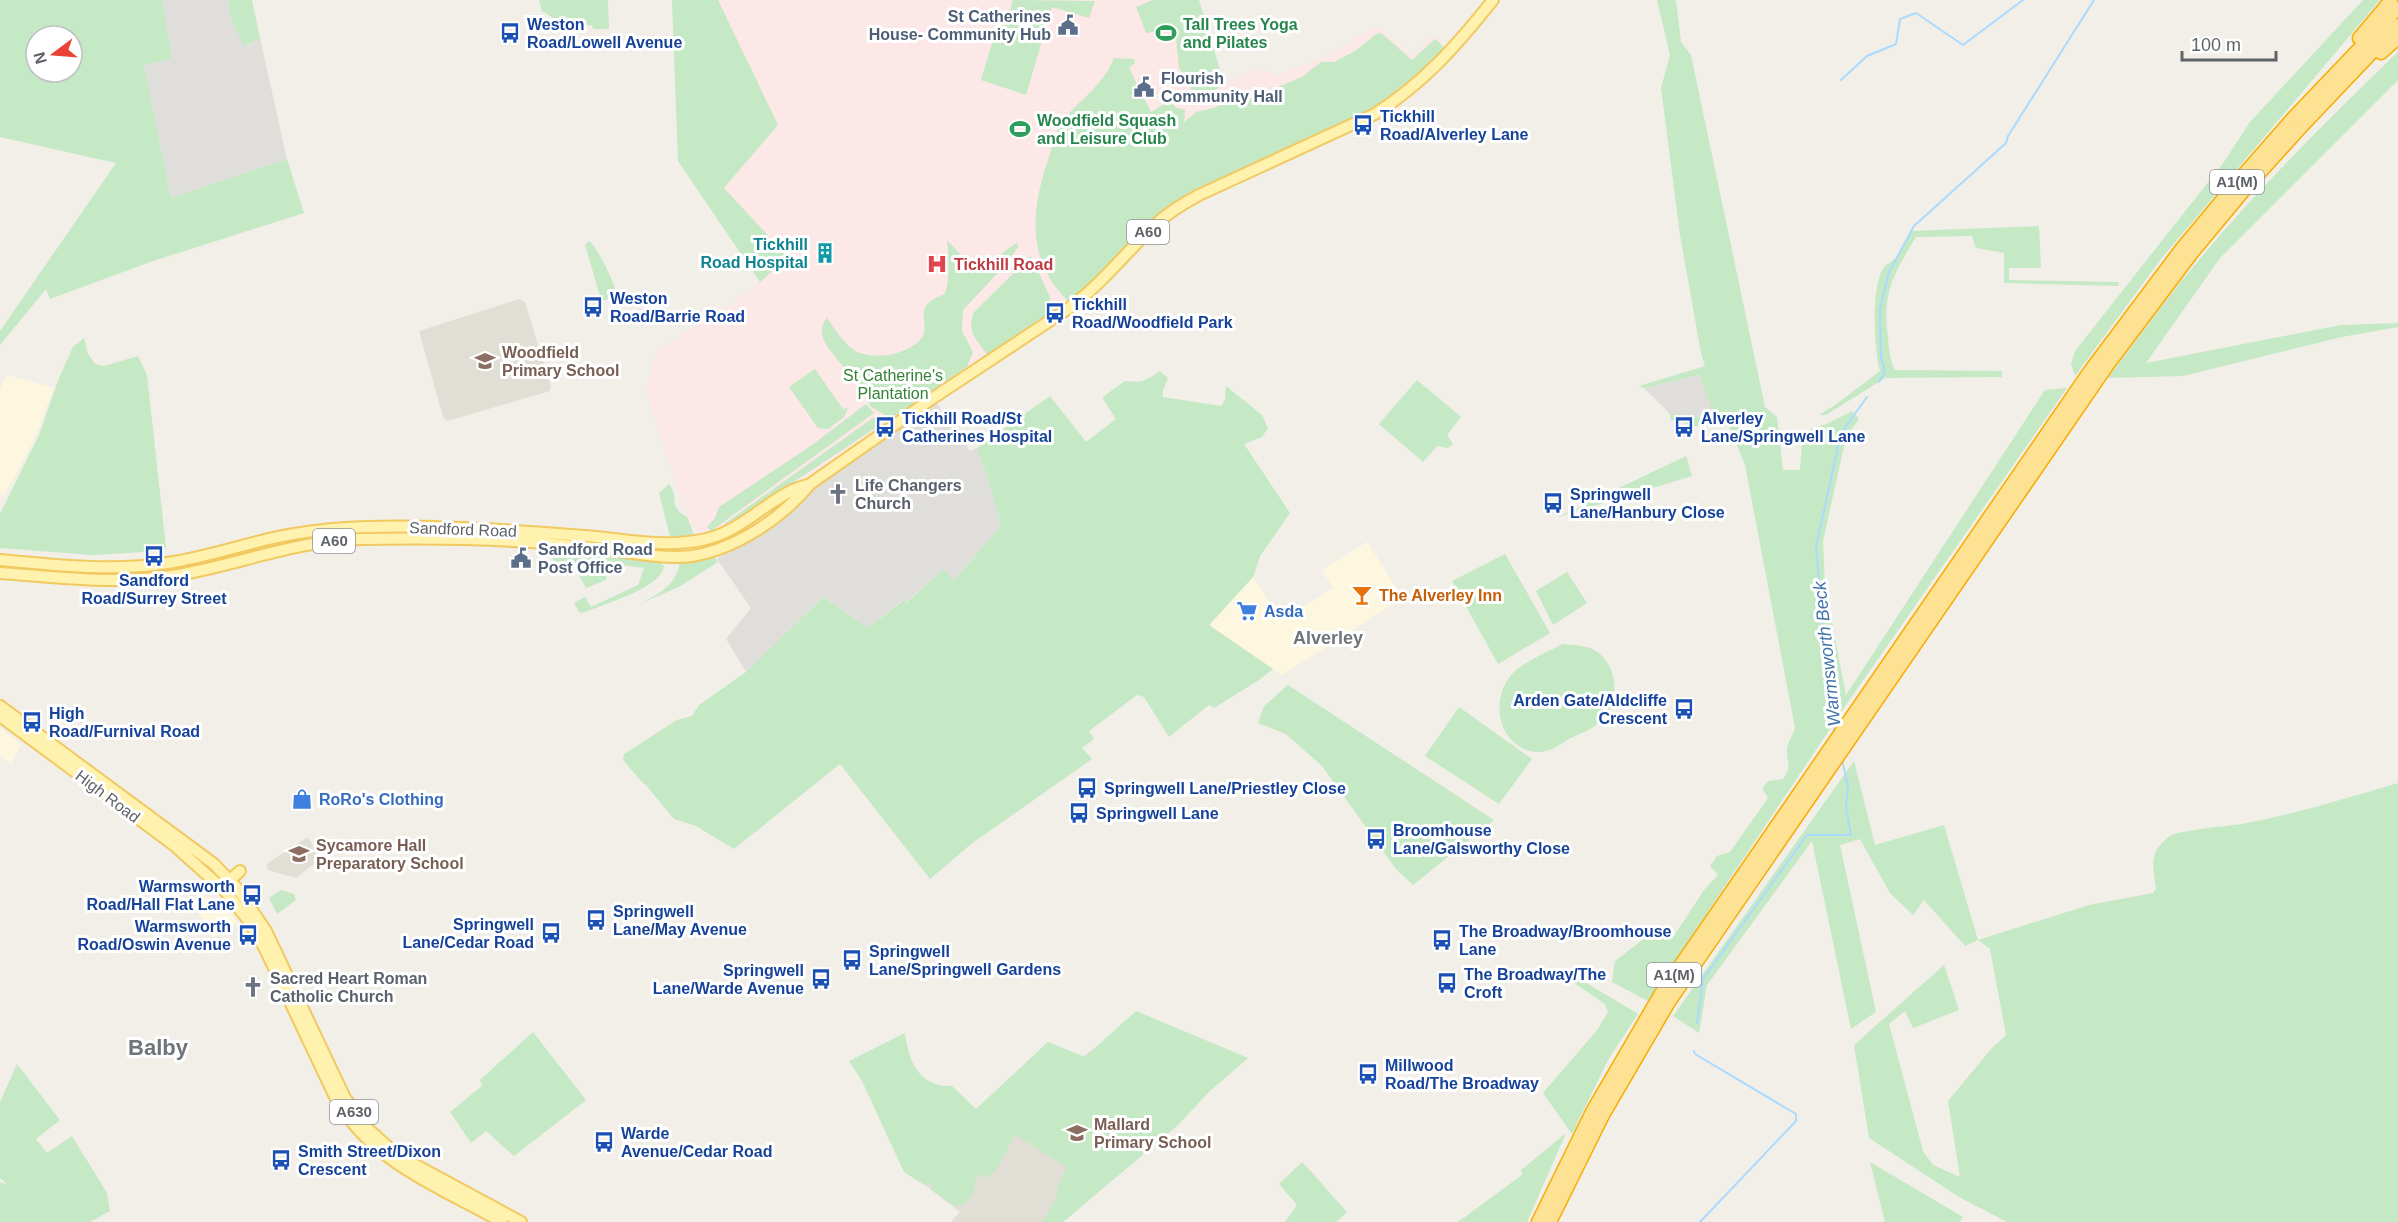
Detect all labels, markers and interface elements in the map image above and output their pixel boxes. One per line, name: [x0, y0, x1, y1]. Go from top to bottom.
place label: St Catherines House- Community Hub: [869, 8, 1051, 43]
public building icon: St Catherines House- Community Hub: [1056, 13, 1080, 37]
place label: Weston Road/Lowell Avenue: [527, 16, 682, 51]
place label: Tall Trees Yoga and Pilates: [1183, 16, 1298, 51]
bus stop icon: Weston Road/Lowell Avenue: [498, 21, 522, 45]
sports icon: Tall Trees Yoga and Pilates: [1154, 21, 1178, 45]
north arrow: [24, 24, 84, 84]
scale bar: [2182, 24, 2276, 62]
text: 100 m: [2191, 35, 2241, 55]
text: N: [30, 50, 50, 66]
place label: Flourish Community Hall: [1161, 70, 1283, 105]
public building icon: Flourish Community Hall: [1132, 75, 1156, 99]
place label: Tickhill Road/Alverley Lane: [1380, 108, 1529, 143]
place label: Woodfield Squash and Leisure Club: [1037, 112, 1176, 147]
bus stop icon: Tickhill Road/Alverley Lane: [1351, 113, 1375, 137]
sports icon: Woodfield Squash and Leisure Club: [1008, 117, 1032, 141]
road number: A1(M): [2210, 170, 2264, 194]
road number: A60: [1127, 220, 1169, 244]
place label: Tickhill Road Hospital: [700, 236, 808, 271]
building icon: Tickhill Road Hospital: [813, 241, 837, 265]
hospital icon: Tickhill Road: [925, 252, 949, 276]
place label: Tickhill Road: [954, 256, 1053, 273]
place label: Weston Road/Barrie Road: [610, 290, 745, 325]
bus stop icon: Weston Road/Barrie Road: [581, 295, 605, 319]
place label: Tickhill Road/Woodfield Park: [1072, 296, 1233, 331]
bus stop icon: Tickhill Road/Woodfield Park: [1043, 301, 1067, 325]
place label: Woodfield Primary School: [502, 344, 619, 379]
school or university icon: Woodfield Primary School: [473, 349, 497, 373]
park label: St Catherine's Plantation: [843, 367, 943, 402]
place label: Tickhill Road/St Catherines Hospital: [902, 410, 1052, 445]
place label: Alverley Lane/Springwell Lane: [1701, 410, 1866, 445]
bus stop icon: Tickhill Road/St Catherines Hospital: [873, 415, 897, 439]
bus stop icon: Alverley Lane/Springwell Lane: [1672, 415, 1696, 439]
place label: Life Changers Church: [855, 477, 962, 512]
church icon: Life Changers Church: [826, 482, 850, 506]
place label: Springwell Lane/Hanbury Close: [1570, 486, 1725, 521]
bus stop icon: Springwell Lane/Hanbury Close: [1541, 491, 1565, 515]
street label: Sandford Road: [409, 519, 517, 540]
road number: A60: [313, 529, 355, 553]
place label: Sandford Road Post Office: [538, 541, 653, 576]
bus stop icon: Sandford Road/Surrey Street: [142, 544, 166, 568]
public building icon: Sandford Road Post Office: [509, 546, 533, 570]
place label: Sandford Road/Surrey Street: [82, 572, 227, 607]
water label: Warmsworth Beck: [1809, 580, 1845, 727]
bar icon: The Alverley Inn: [1350, 583, 1374, 607]
place label: The Alverley Inn: [1379, 587, 1502, 604]
supermarket icon: Asda: [1235, 599, 1259, 623]
place label: Asda: [1264, 603, 1303, 620]
district label: Alverley: [1293, 628, 1363, 648]
place label: Arden Gate/Aldcliffe Crescent: [1513, 692, 1668, 727]
bus stop icon: Arden Gate/Aldcliffe Crescent: [1672, 697, 1696, 721]
place label: High Road/Furnival Road: [49, 705, 200, 740]
bus stop icon: High Road/Furnival Road: [20, 710, 44, 734]
street label: High Road: [72, 767, 143, 826]
bus stop icon: Springwell Lane/Priestley Close: [1075, 776, 1099, 800]
place label: Springwell Lane/Priestley Close: [1104, 780, 1346, 797]
shop icon: RoRo's Clothing: [290, 787, 314, 811]
place label: RoRo's Clothing: [319, 791, 444, 808]
bus stop icon: Springwell Lane: [1067, 801, 1091, 825]
place label: Springwell Lane: [1096, 805, 1219, 822]
place label: Broomhouse Lane/Galsworthy Close: [1393, 822, 1570, 857]
bus stop icon: Broomhouse Lane/Galsworthy Close: [1364, 827, 1388, 851]
place label: Sycamore Hall Preparatory School: [316, 837, 464, 872]
school or university icon: Sycamore Hall Preparatory School: [287, 842, 311, 866]
place label: Warmsworth Road/Hall Flat Lane: [87, 878, 235, 913]
bus stop icon: Warmsworth Road/Hall Flat Lane: [240, 883, 264, 907]
place label: Springwell Lane/May Avenue: [613, 903, 747, 938]
bus stop icon: Springwell Lane/May Avenue: [584, 908, 608, 932]
place label: Springwell Lane/Cedar Road: [402, 916, 534, 951]
place label: Warmsworth Road/Oswin Avenue: [77, 918, 231, 953]
bus stop icon: Springwell Lane/Cedar Road: [539, 921, 563, 945]
bus stop icon: Warmsworth Road/Oswin Avenue: [236, 923, 260, 947]
place label: The Broadway/Broomhouse Lane: [1459, 923, 1672, 958]
bus stop icon: The Broadway/Broomhouse Lane: [1430, 928, 1454, 952]
place label: Springwell Lane/Springwell Gardens: [869, 943, 1061, 978]
bus stop icon: Springwell Lane/Springwell Gardens: [840, 948, 864, 972]
place label: Springwell Lane/Warde Avenue: [653, 962, 804, 997]
road number: A1(M): [1647, 963, 1701, 987]
place label: The Broadway/The Croft: [1464, 966, 1606, 1001]
bus stop icon: Springwell Lane/Warde Avenue: [809, 967, 833, 991]
place label: Sacred Heart Roman Catholic Church: [270, 970, 427, 1005]
bus stop icon: The Broadway/The Croft: [1435, 971, 1459, 995]
church icon: Sacred Heart Roman Catholic Church: [241, 975, 265, 999]
district label: Balby: [128, 1035, 189, 1060]
place label: Millwood Road/The Broadway: [1385, 1057, 1539, 1092]
bus stop icon: Millwood Road/The Broadway: [1356, 1062, 1380, 1086]
road number: A630: [330, 1100, 378, 1124]
place label: Mallard Primary School: [1094, 1116, 1211, 1151]
school or university icon: Mallard Primary School: [1065, 1121, 1089, 1145]
place label: Warde Avenue/Cedar Road: [621, 1125, 772, 1160]
bus stop icon: Warde Avenue/Cedar Road: [592, 1130, 616, 1154]
place label: Smith Street/Dixon Crescent: [298, 1143, 441, 1178]
bus stop icon: Smith Street/Dixon Crescent: [269, 1148, 293, 1172]

